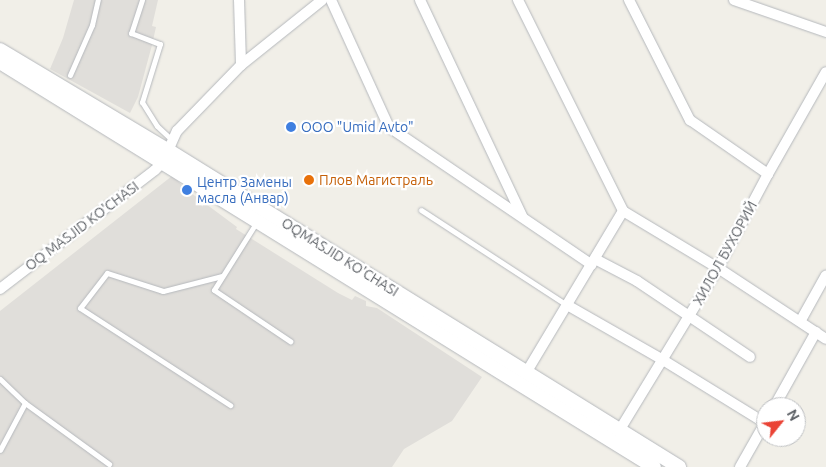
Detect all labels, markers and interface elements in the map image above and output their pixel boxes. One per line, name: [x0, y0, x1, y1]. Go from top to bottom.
place label: ООО "Umid Avto": [301, 119, 414, 135]
marker: ООО "Umid Avto": [285, 121, 297, 133]
place label: Плов Магистраль: [319, 172, 433, 188]
place label: Центр Замены масла (Анвар): [197, 174, 292, 206]
marker: Плов Магистраль: [303, 174, 315, 186]
street label: OQ MASJID KO'CHASI: [22, 178, 142, 274]
marker: Центр Замены масла (Анвар): [181, 184, 193, 196]
street label: ХИЛОЛ БУХОРИЙ: [689, 198, 761, 308]
street label: OQMASJID KO'CHASI: [278, 214, 402, 300]
north arrow: [756, 397, 806, 447]
text: N: [784, 407, 803, 424]

